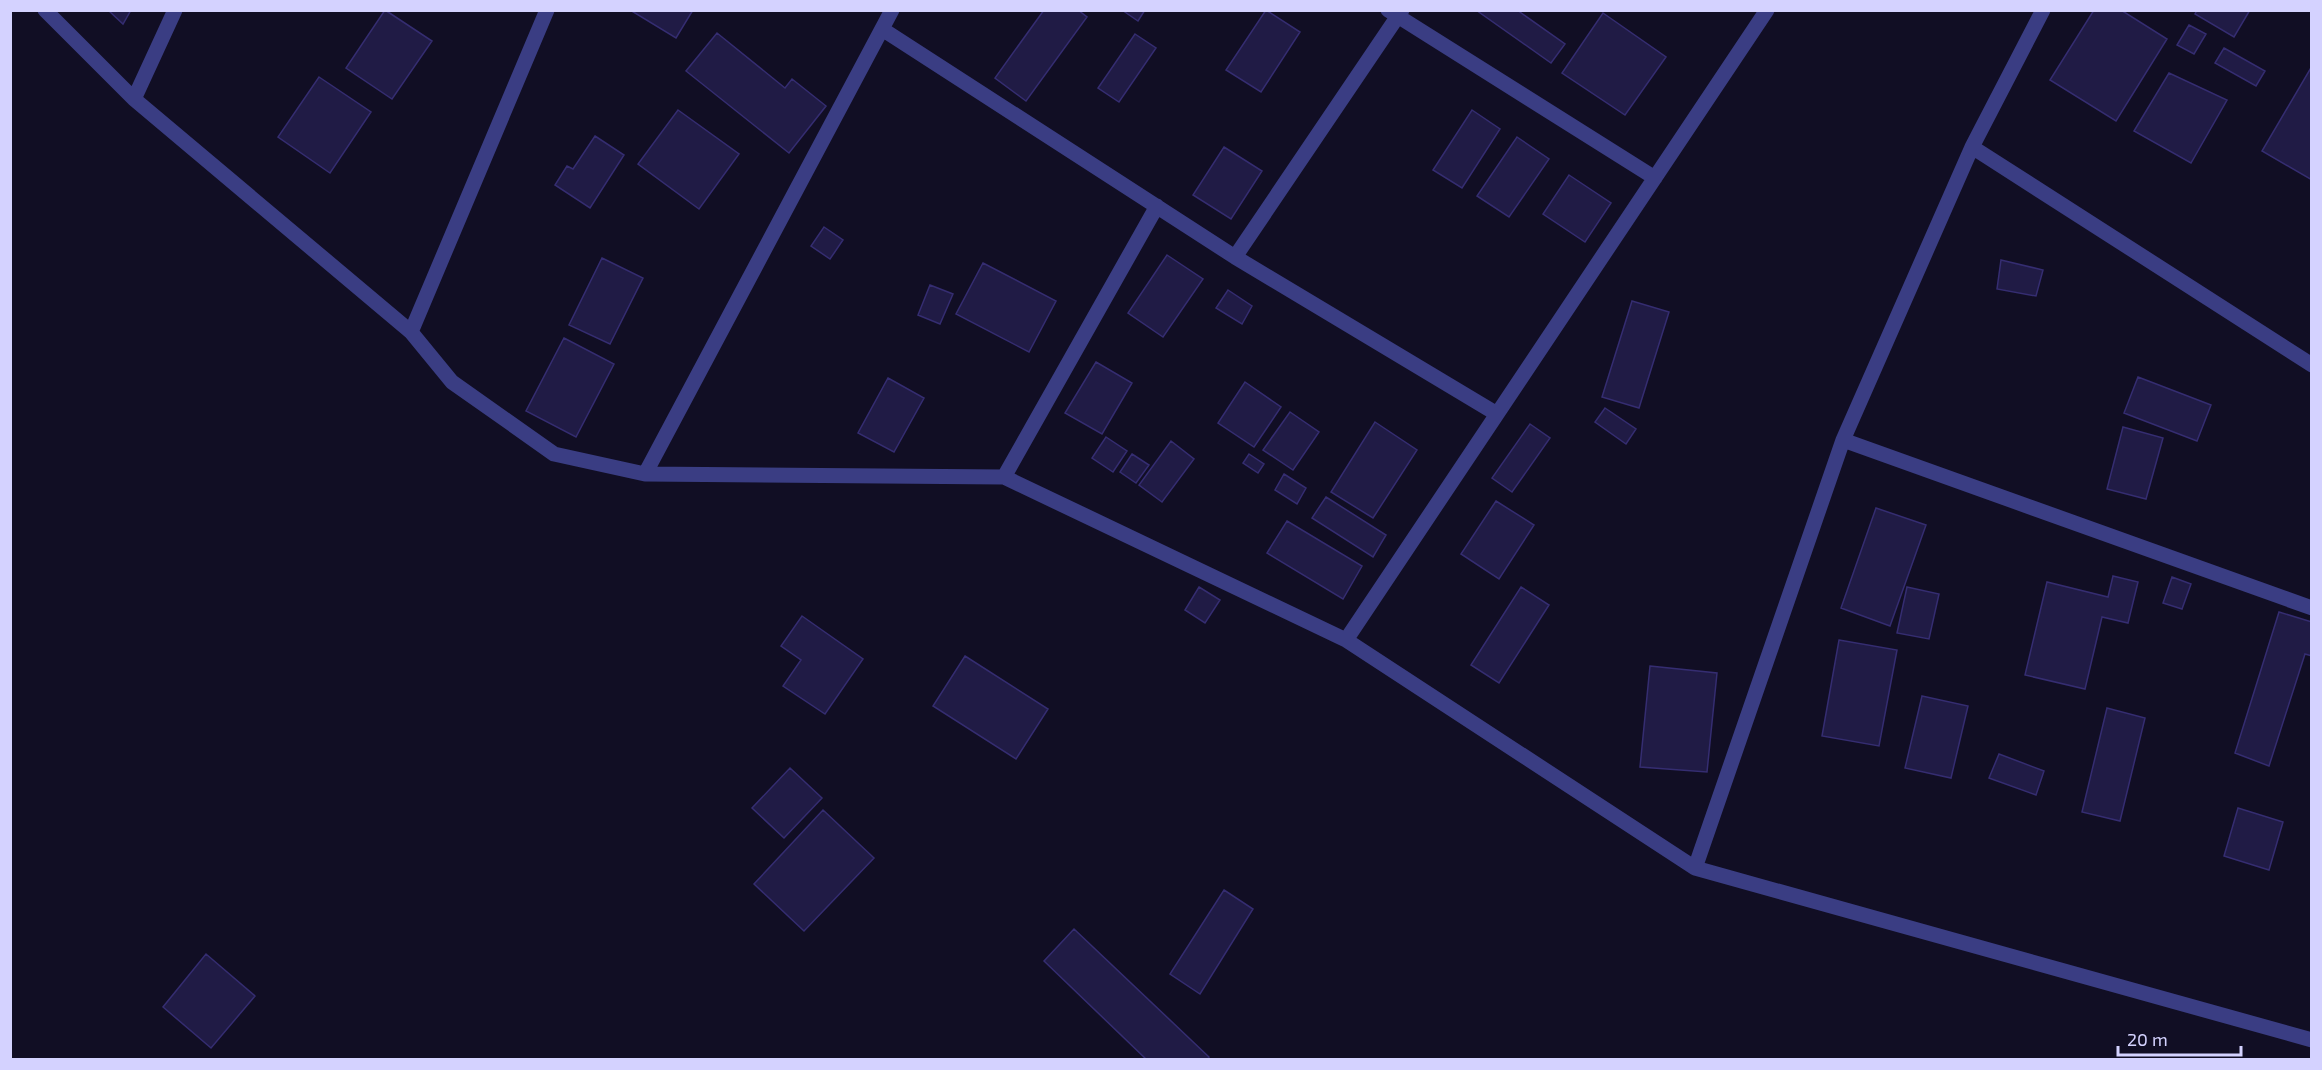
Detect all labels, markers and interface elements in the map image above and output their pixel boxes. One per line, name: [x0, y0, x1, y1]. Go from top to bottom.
scale bar: [2118, 1019, 2241, 1057]
text: 20 m: [2127, 1028, 2168, 1050]

